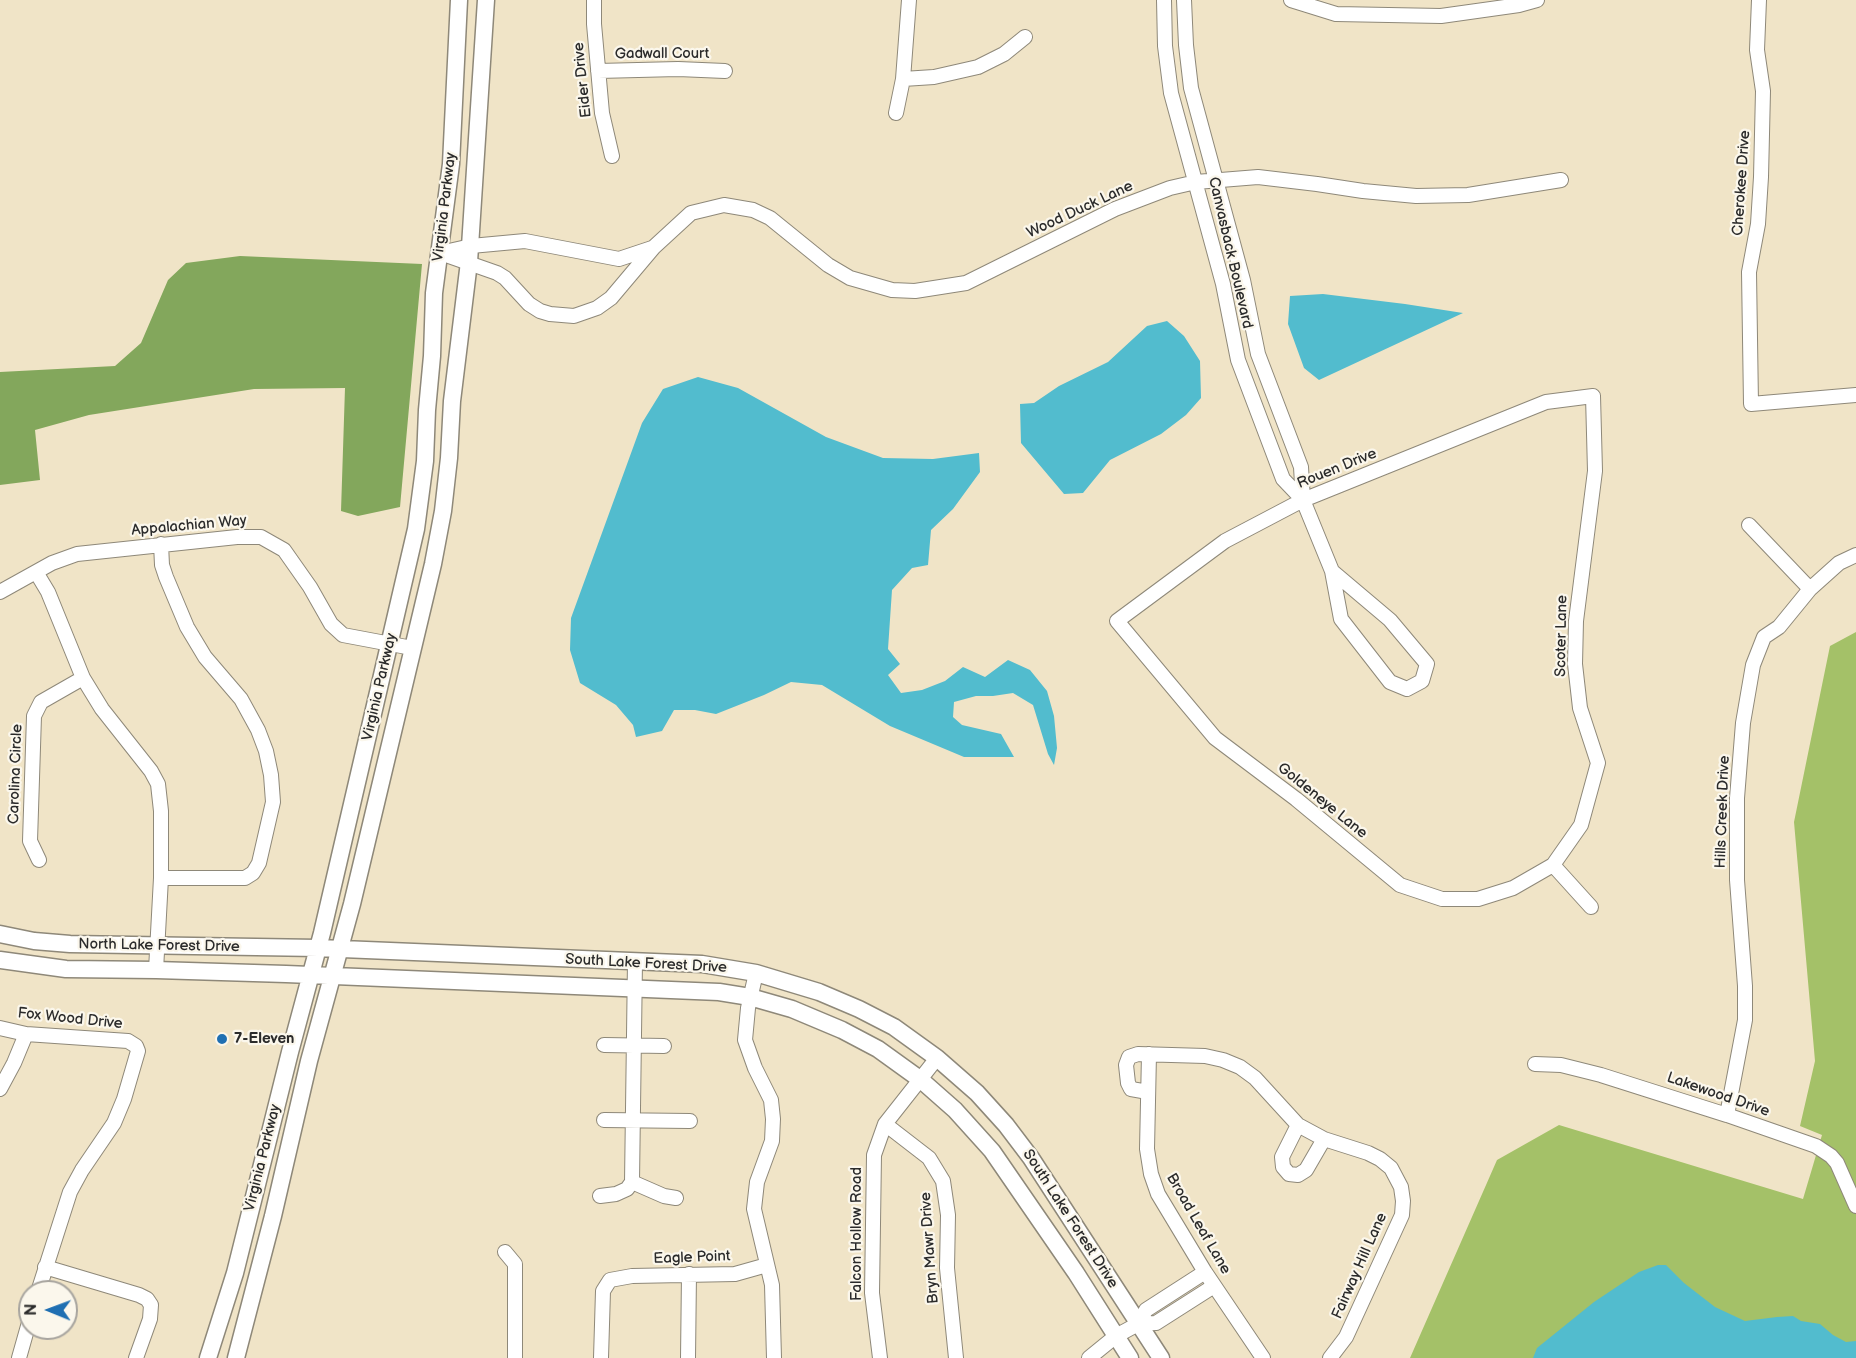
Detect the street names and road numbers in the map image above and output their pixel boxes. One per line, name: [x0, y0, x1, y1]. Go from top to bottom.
street label: Eider Drive: [570, 41, 596, 119]
street label: Gadwall Court: [615, 45, 709, 63]
street label: Cherokee Drive: [1729, 130, 1755, 236]
street label: Virginia Parkway: [429, 151, 461, 263]
street label: Canvasback Boulevard: [1204, 175, 1256, 331]
street label: Wood Duck Lane: [1024, 178, 1136, 242]
street label: Rouen Drive: [1295, 445, 1379, 493]
street label: Appalachian Way: [131, 512, 247, 540]
street label: Scoter Lane: [1552, 595, 1572, 677]
street label: Virginia Parkway: [359, 631, 401, 743]
street label: Carolina Circle: [5, 724, 27, 824]
street label: Hills Creek Drive: [1712, 755, 1734, 869]
street label: Goldeneye Lane: [1273, 759, 1371, 843]
street label: North Lake Forest Drive: [78, 936, 240, 956]
street label: South Lake Forest Drive: [565, 951, 727, 977]
street label: Fox Wood Drive: [17, 1005, 123, 1033]
street label: Lakewood Drive: [1664, 1069, 1772, 1121]
street label: Virginia Parkway: [241, 1103, 285, 1213]
street label: South Lake Forest Drive: [1018, 1146, 1122, 1292]
street label: Falcon Hollow Road: [848, 1167, 866, 1301]
street label: Broad Leaf Lane: [1162, 1170, 1234, 1278]
street label: Bryn Mawr Drive: [917, 1192, 943, 1304]
street label: Fairway Hill Lane: [1329, 1210, 1391, 1322]
street label: Eagle Point: [653, 1248, 731, 1268]

